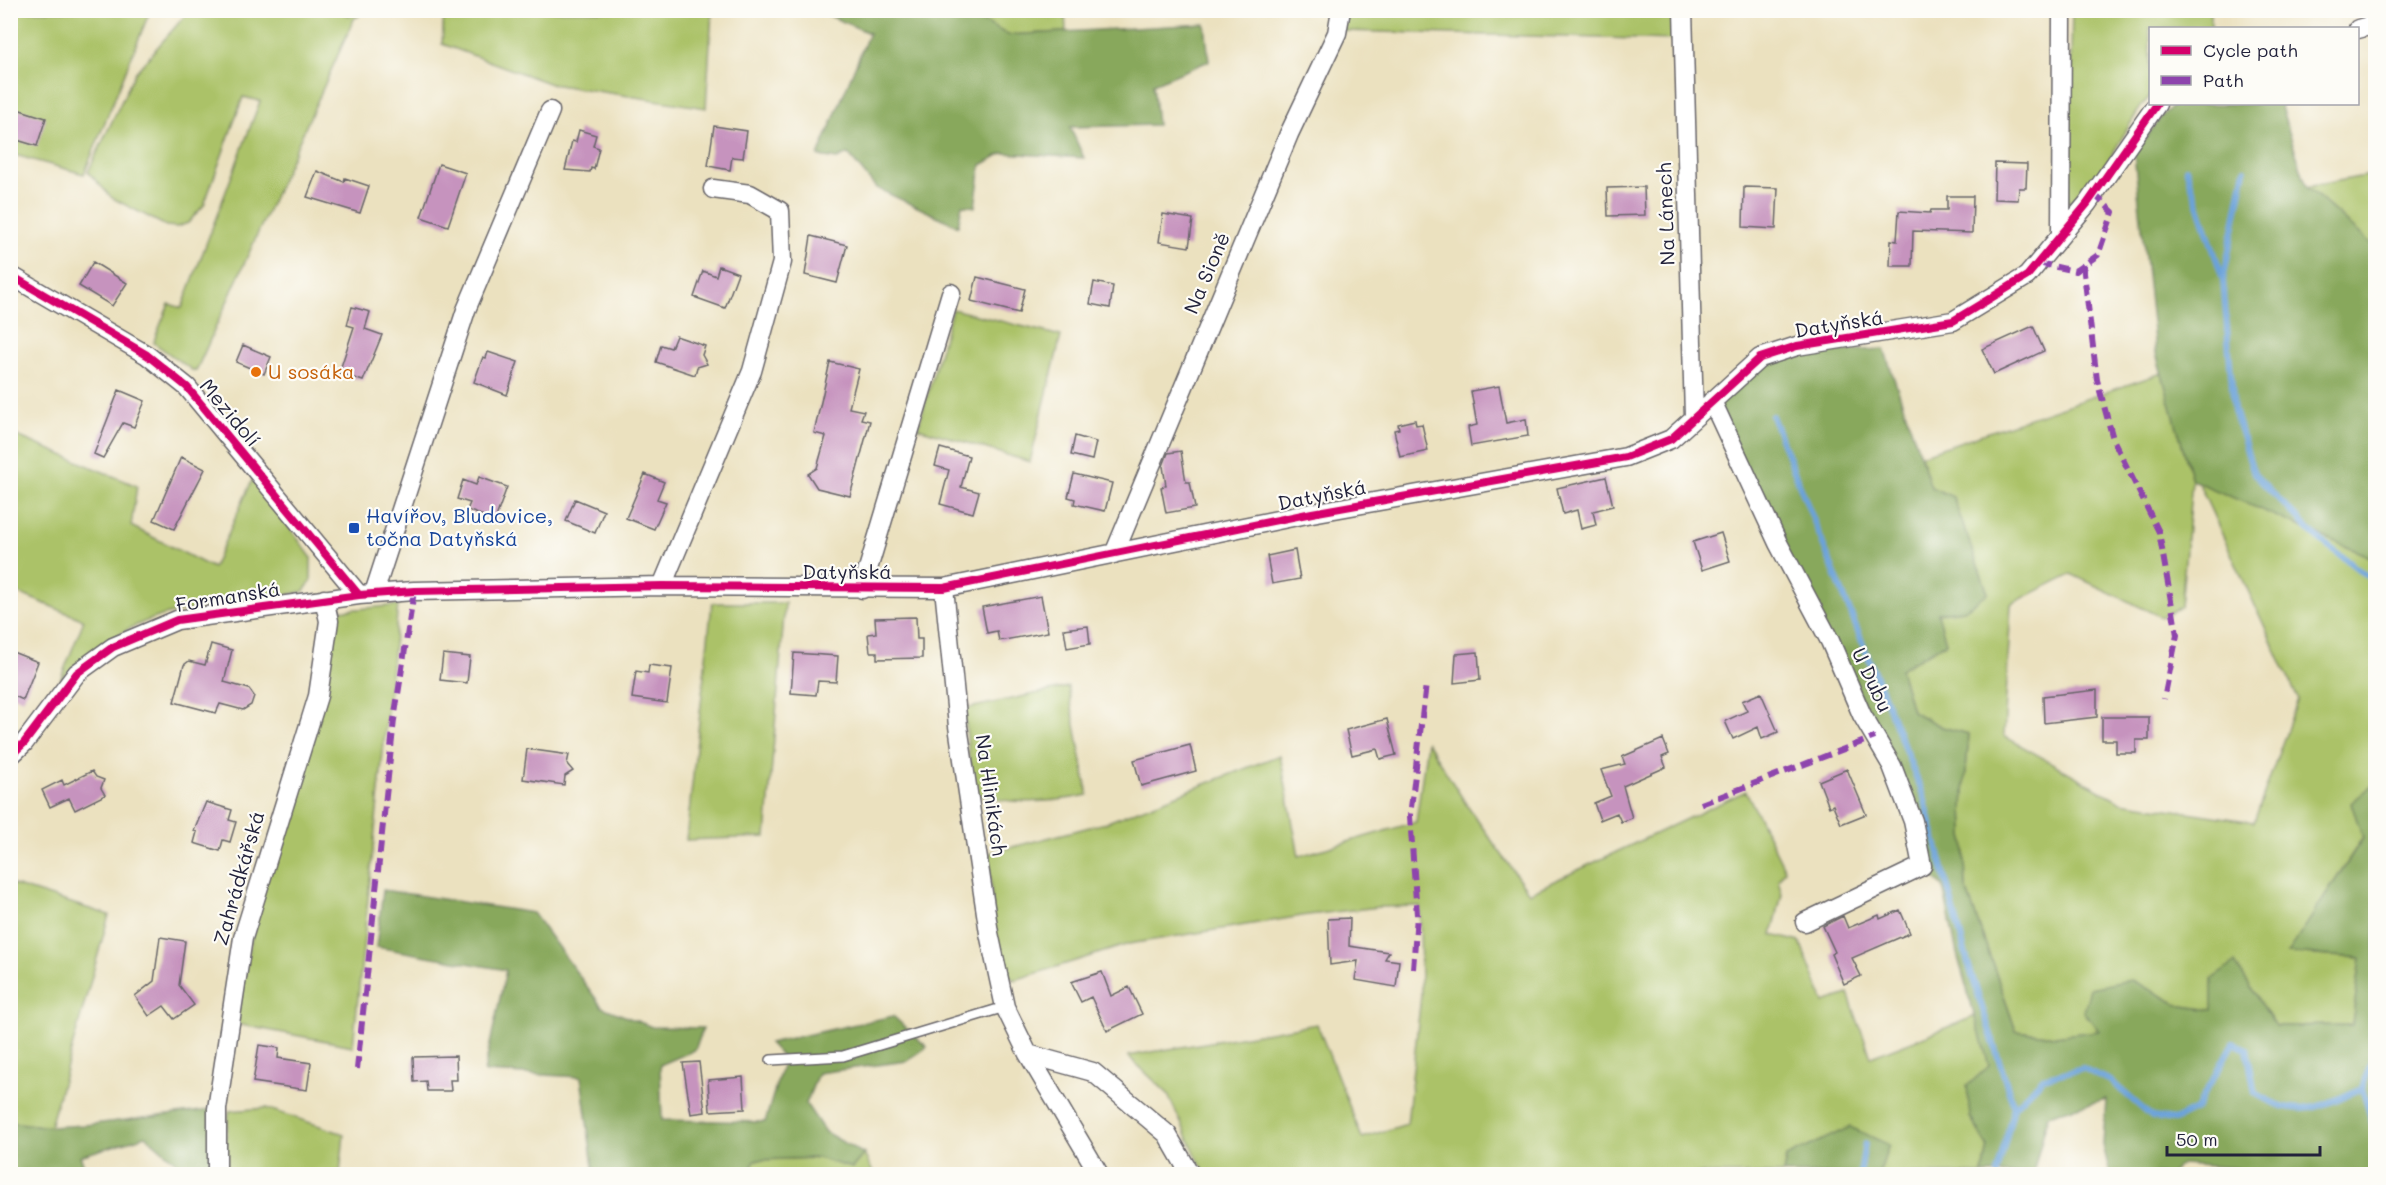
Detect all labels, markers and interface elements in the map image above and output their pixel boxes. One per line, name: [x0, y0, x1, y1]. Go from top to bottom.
legend: [2149, 27, 2359, 105]
text: Cycle path: [2203, 38, 2298, 62]
text: Path: [2203, 68, 2243, 92]
street label: Na Lánech: [1650, 162, 1680, 266]
street label: Na Sioně: [1177, 228, 1235, 317]
street label: Datyňská: [1793, 303, 1885, 343]
place label: U sosáka: [268, 358, 355, 384]
marker: U sosáka: [249, 365, 263, 379]
street label: Mezidolí: [195, 373, 267, 452]
street label: Datyňská: [1275, 473, 1368, 515]
place label: Havířov, Bludovice, točna Datyňská: [366, 502, 553, 551]
marker: Havířov, Bludovice, točna Datyňská: [347, 521, 361, 535]
street label: Datyňská: [802, 558, 892, 584]
street label: Formanská: [174, 575, 282, 617]
street label: U Dubu: [1847, 643, 1899, 716]
street label: Na Hlinikách: [971, 732, 1013, 857]
street label: Zahrádkářská: [206, 808, 270, 948]
scale bar: [2167, 1119, 2320, 1157]
text: 50 m: [2176, 1127, 2218, 1151]

